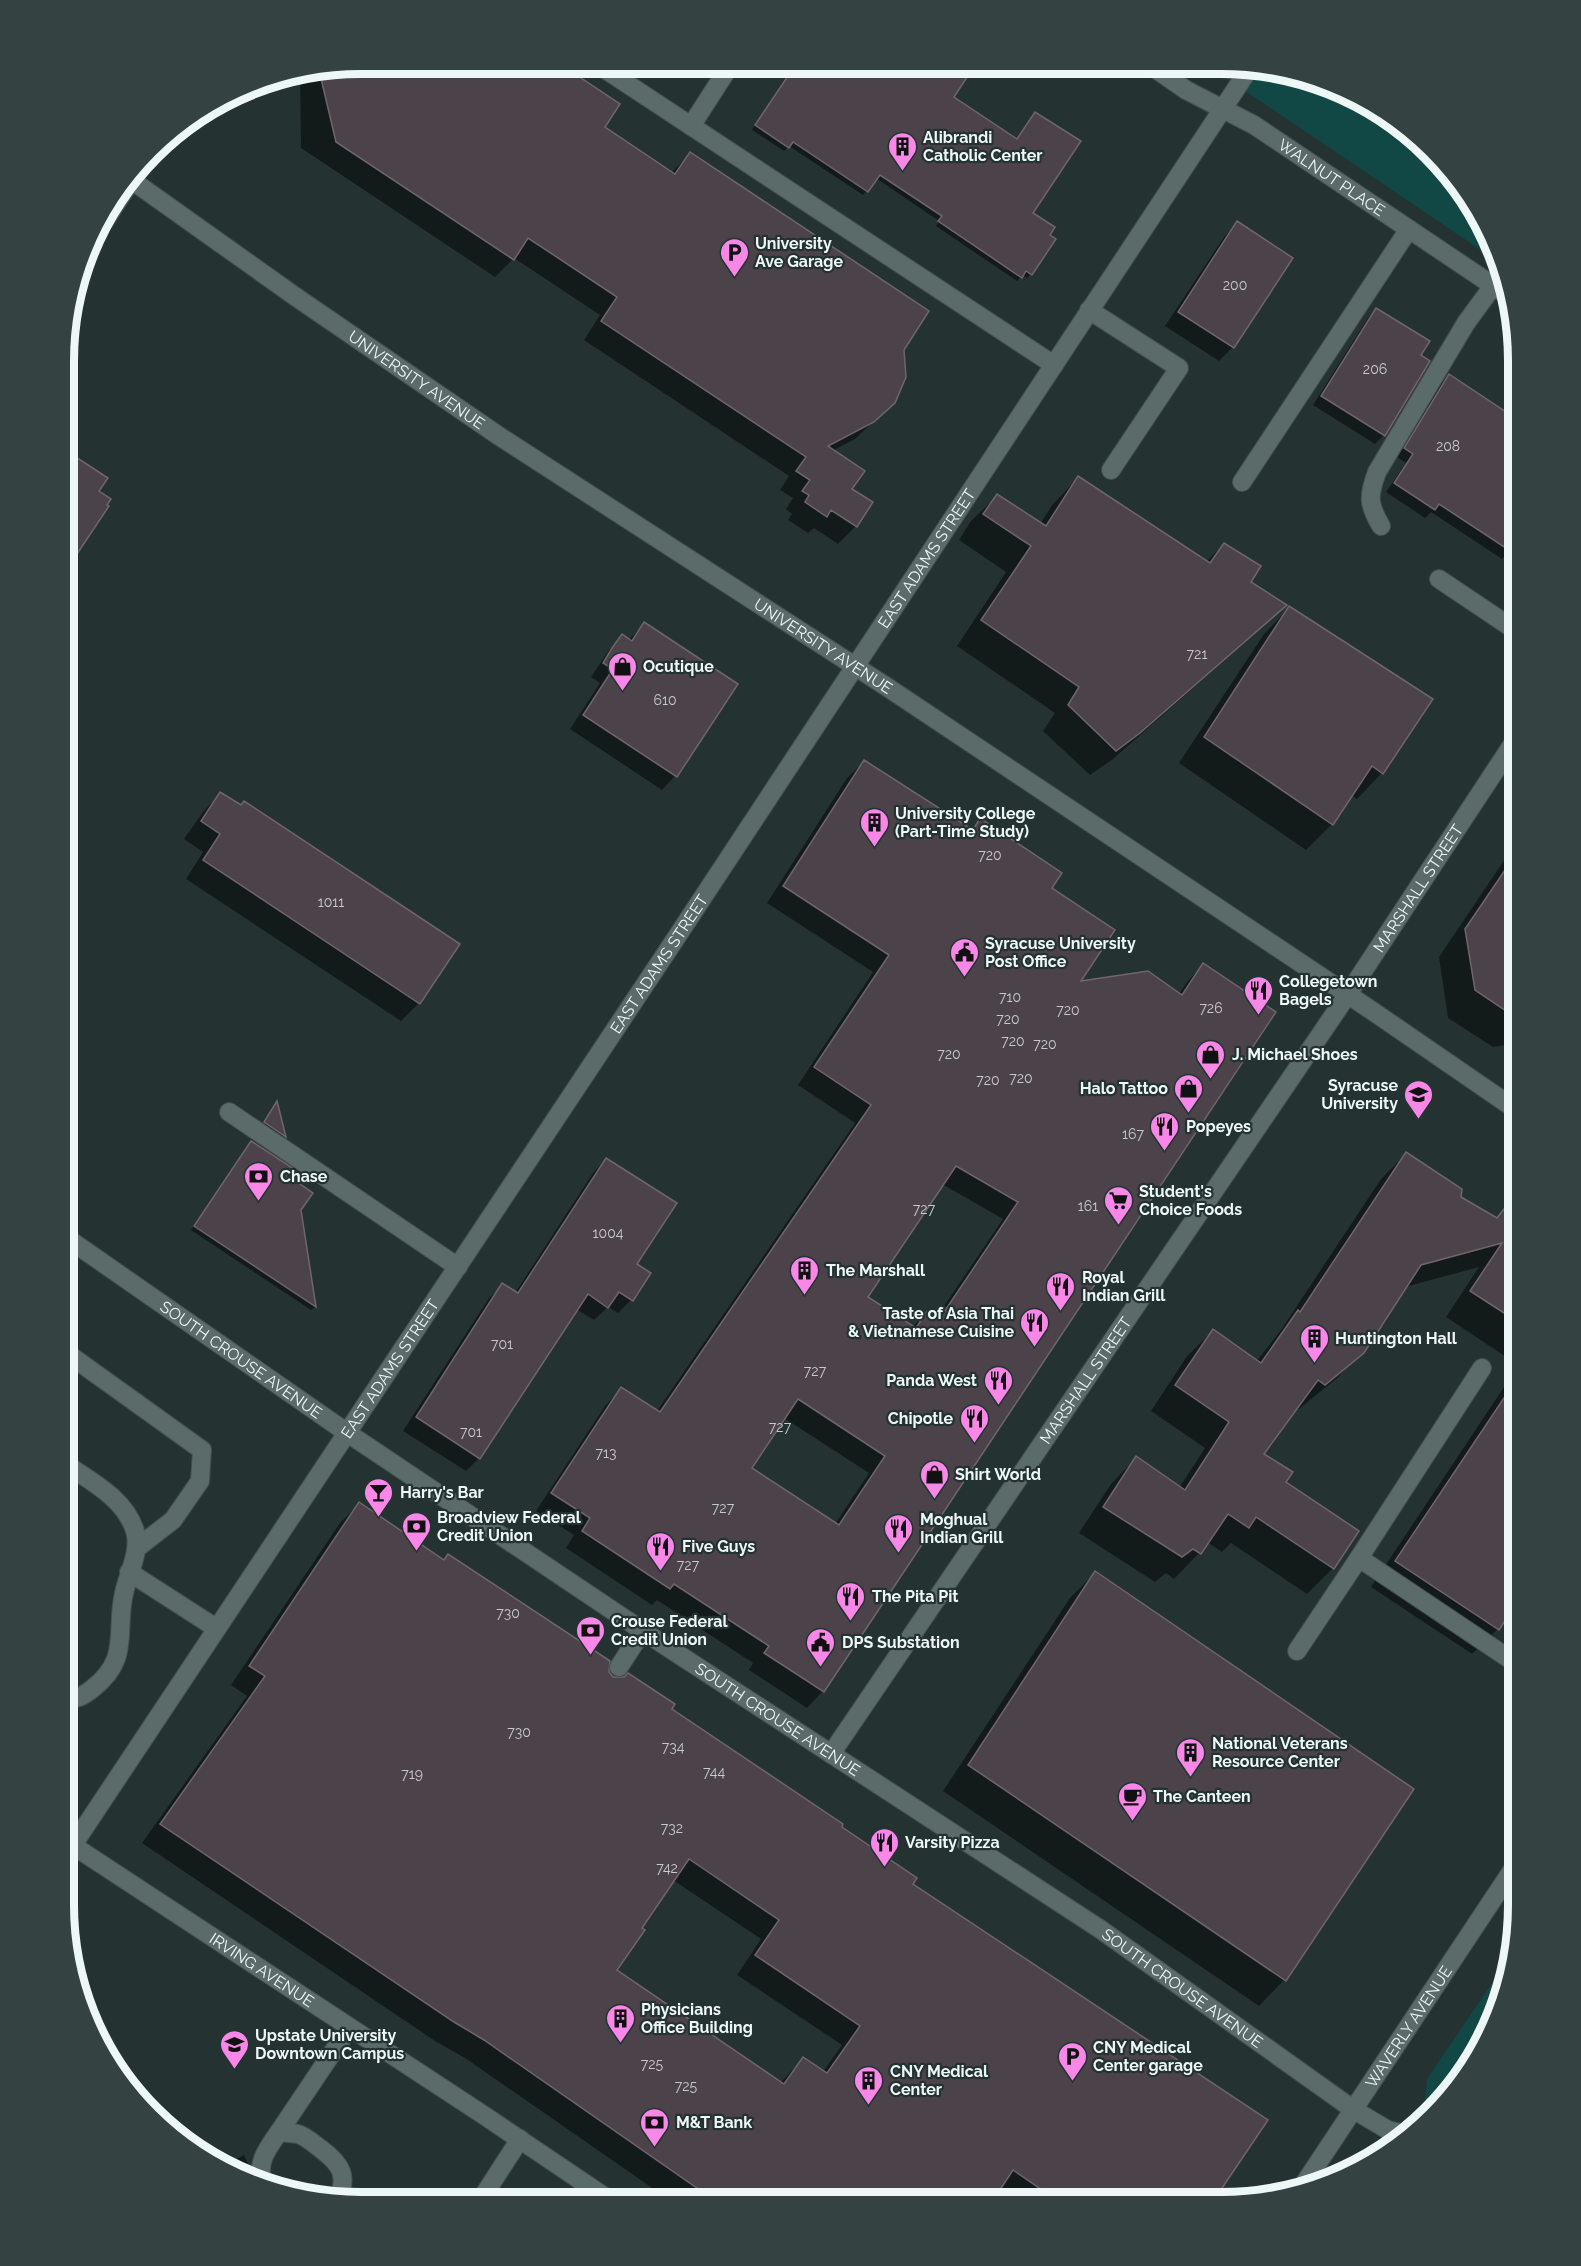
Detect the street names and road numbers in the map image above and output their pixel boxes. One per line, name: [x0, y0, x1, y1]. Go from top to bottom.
street label: WALNUT PLACE: [1275, 135, 1389, 220]
street label: UNIVERSITY AVENUE: [345, 327, 488, 434]
street label: EAST ADAMS STREET: [874, 485, 980, 632]
street label: UNIVERSITY AVENUE: [750, 595, 896, 698]
street label: MARSHALL STREET: [1369, 821, 1467, 956]
street label: EAST ADAMS STREET: [606, 891, 712, 1037]
street label: EAST ADAMS STREET: [337, 1296, 443, 1442]
street label: SOUTH CROUSE AVENUE: [156, 1297, 326, 1423]
street label: MARSHALL STREET: [1036, 1313, 1136, 1448]
street label: SOUTH CROUSE AVENUE: [692, 1659, 864, 1780]
street label: SOUTH CROUSE AVENUE: [1098, 1925, 1267, 2052]
street label: IRVING AVENUE: [206, 1929, 318, 2011]
street label: WAVERLY AVENUE: [1362, 1962, 1456, 2092]

